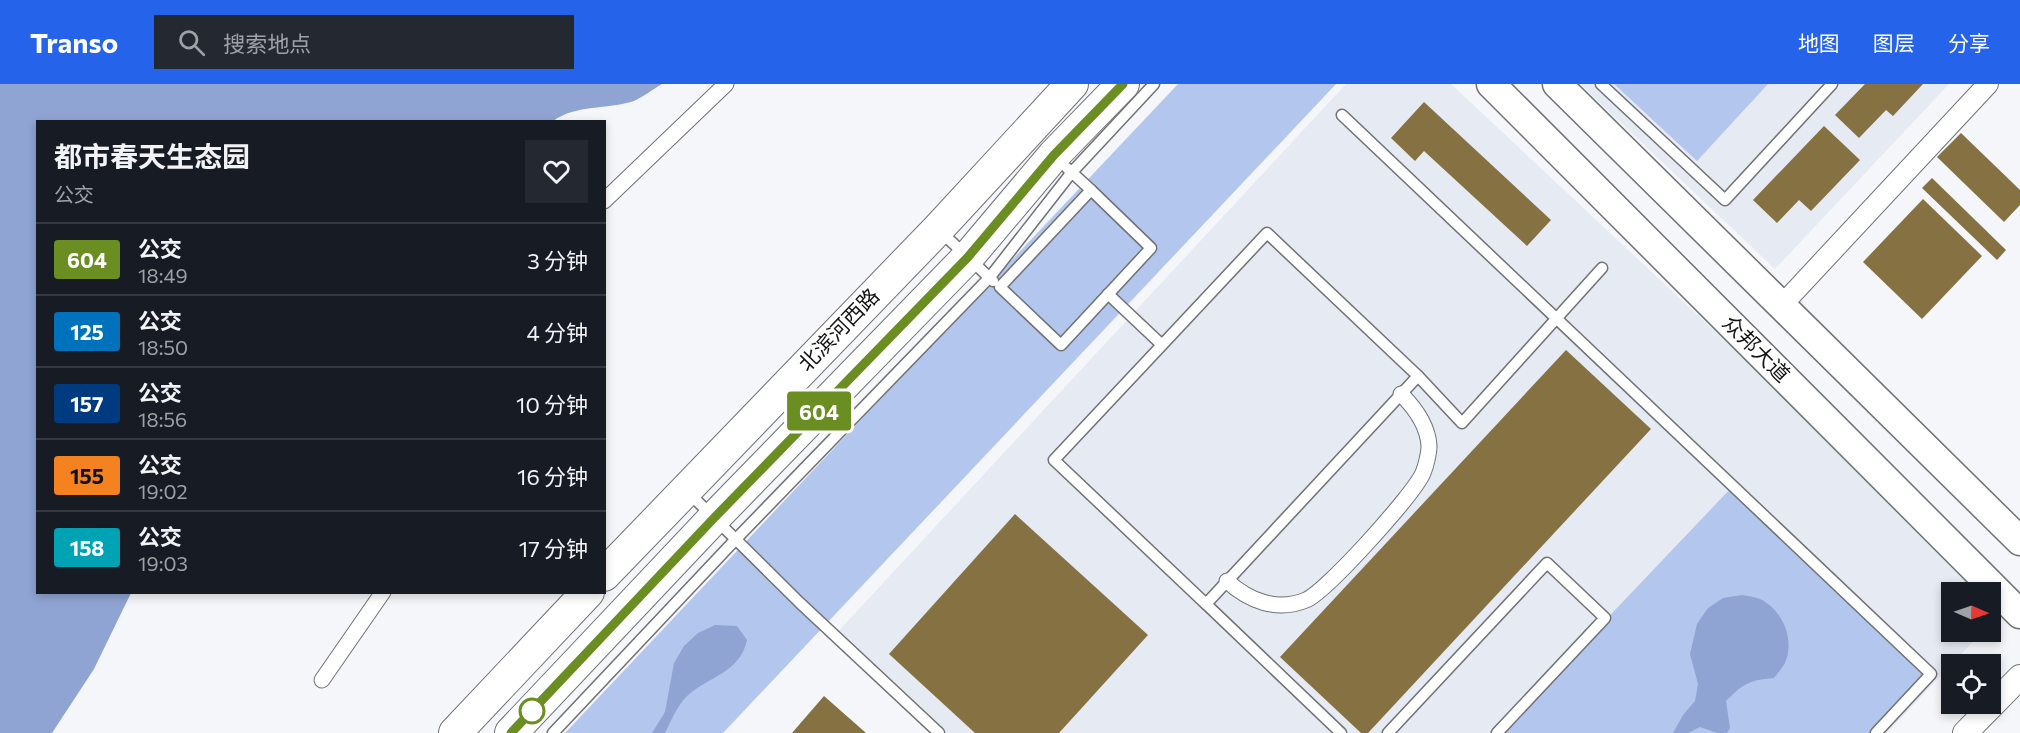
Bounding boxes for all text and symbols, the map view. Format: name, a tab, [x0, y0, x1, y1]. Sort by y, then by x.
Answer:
search box	[154, 15, 574, 69]
text: Transo	[30, 25, 118, 59]
icon: search	[175, 26, 208, 59]
text: 搜索地点	[223, 30, 311, 57]
text: 地图	[1798, 30, 1840, 55]
text: 图层	[1873, 30, 1915, 55]
text: 分享	[1948, 30, 1990, 55]
text: 都市春天生态园	[54, 139, 250, 173]
button: heart	[525, 140, 588, 203]
text: 公交	[54, 182, 94, 206]
text: 公交	[138, 235, 182, 262]
text: 604	[67, 247, 107, 272]
text: 3 分钟	[527, 247, 588, 274]
text: 18:49	[138, 263, 188, 287]
street label: 北滨河西路	[792, 283, 883, 375]
text: 公交	[138, 307, 182, 334]
street label: 众邦大道	[1719, 309, 1796, 386]
text: 125	[70, 319, 104, 344]
text: 4 分钟	[527, 319, 588, 346]
text: 18:50	[138, 335, 188, 359]
text: 公交	[138, 379, 182, 406]
text: 157	[70, 391, 104, 416]
text: 10 分钟	[516, 391, 588, 418]
line badge: 604	[784, 392, 854, 430]
text: 604	[799, 399, 839, 424]
text: 18:56	[138, 407, 187, 431]
text: 公交	[138, 451, 182, 478]
text: 155	[70, 463, 104, 488]
text: 16 分钟	[517, 463, 588, 490]
text: 19:02	[138, 479, 188, 503]
text: 公交	[138, 523, 182, 550]
text: 158	[70, 535, 104, 560]
text: 17 分钟	[519, 535, 588, 562]
text: 19:03	[138, 551, 188, 575]
north arrow	[1941, 582, 2001, 642]
map controls	[1941, 582, 2001, 714]
button: locate	[1941, 654, 2001, 714]
unlabelled marker	[519, 698, 545, 724]

